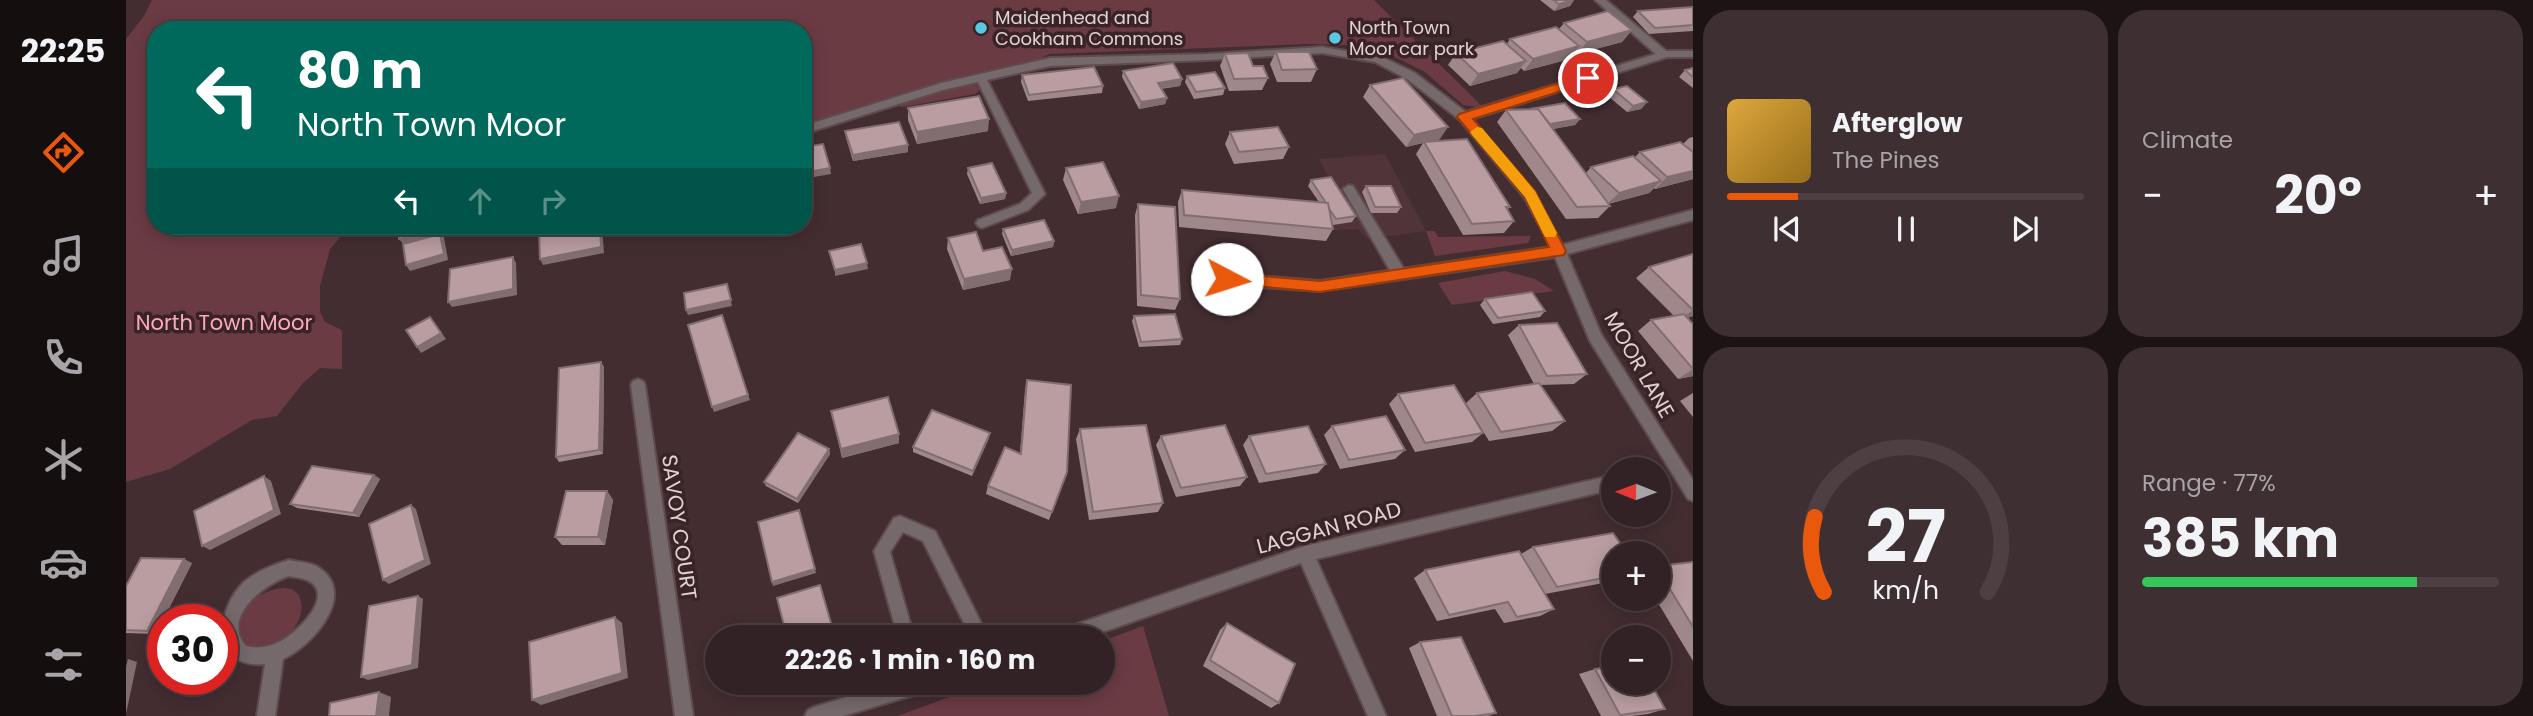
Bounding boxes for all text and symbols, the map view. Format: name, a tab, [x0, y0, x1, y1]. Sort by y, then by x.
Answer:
place label: Maidenhead and Cookham Commons	[995, 5, 1183, 51]
place label: North Town Moor car park	[1349, 15, 1475, 61]
marker: Maidenhead and Cookham Commons	[973, 20, 989, 36]
text: 22:25	[21, 28, 105, 73]
marker: North Town Moor car park	[1327, 30, 1343, 46]
text: 80 m	[297, 37, 423, 105]
pin	[1558, 48, 1618, 108]
icon: left	[182, 49, 273, 140]
icon: arrive	[1569, 59, 1607, 97]
text: North Town Moor	[297, 102, 566, 147]
text: Afterglow	[1832, 105, 1963, 141]
text: Climate	[2142, 124, 2233, 156]
icon: directions	[39, 128, 88, 177]
text: The Pines	[1832, 144, 1940, 176]
text: 20°	[2274, 159, 2362, 232]
text: −	[2142, 169, 2163, 222]
text: +	[2473, 169, 2499, 222]
icon: left	[388, 182, 426, 220]
icon: ahead	[461, 182, 499, 220]
icon: right	[534, 182, 572, 220]
icon: previous	[1768, 210, 1806, 248]
icon: pause	[1887, 210, 1925, 248]
icon: next	[2006, 210, 2044, 248]
icon: music	[39, 231, 88, 280]
position arrow	[1190, 242, 1264, 316]
street label: MOOR LANE	[1597, 306, 1682, 423]
park label: North Town Moor	[136, 308, 312, 337]
icon: phone	[39, 333, 88, 382]
icon: climate	[39, 435, 88, 484]
street label: SAVOY COURT	[655, 453, 704, 601]
north arrow	[1601, 457, 1671, 527]
map controls	[1601, 457, 1671, 695]
text: Range · 77%	[2142, 467, 2276, 499]
text: 27	[1865, 487, 1946, 588]
street label: LAGGAN ROAD	[1253, 494, 1404, 561]
text: 385 km	[2142, 502, 2339, 575]
icon: car	[39, 538, 88, 587]
button: +	[1601, 541, 1671, 611]
text: km/h	[1872, 573, 1939, 608]
speed limit sign: 30	[147, 604, 238, 695]
button: −	[1601, 625, 1671, 695]
icon: filters	[39, 640, 88, 689]
text: 22:26 · 1 min · 160 m	[785, 642, 1035, 678]

